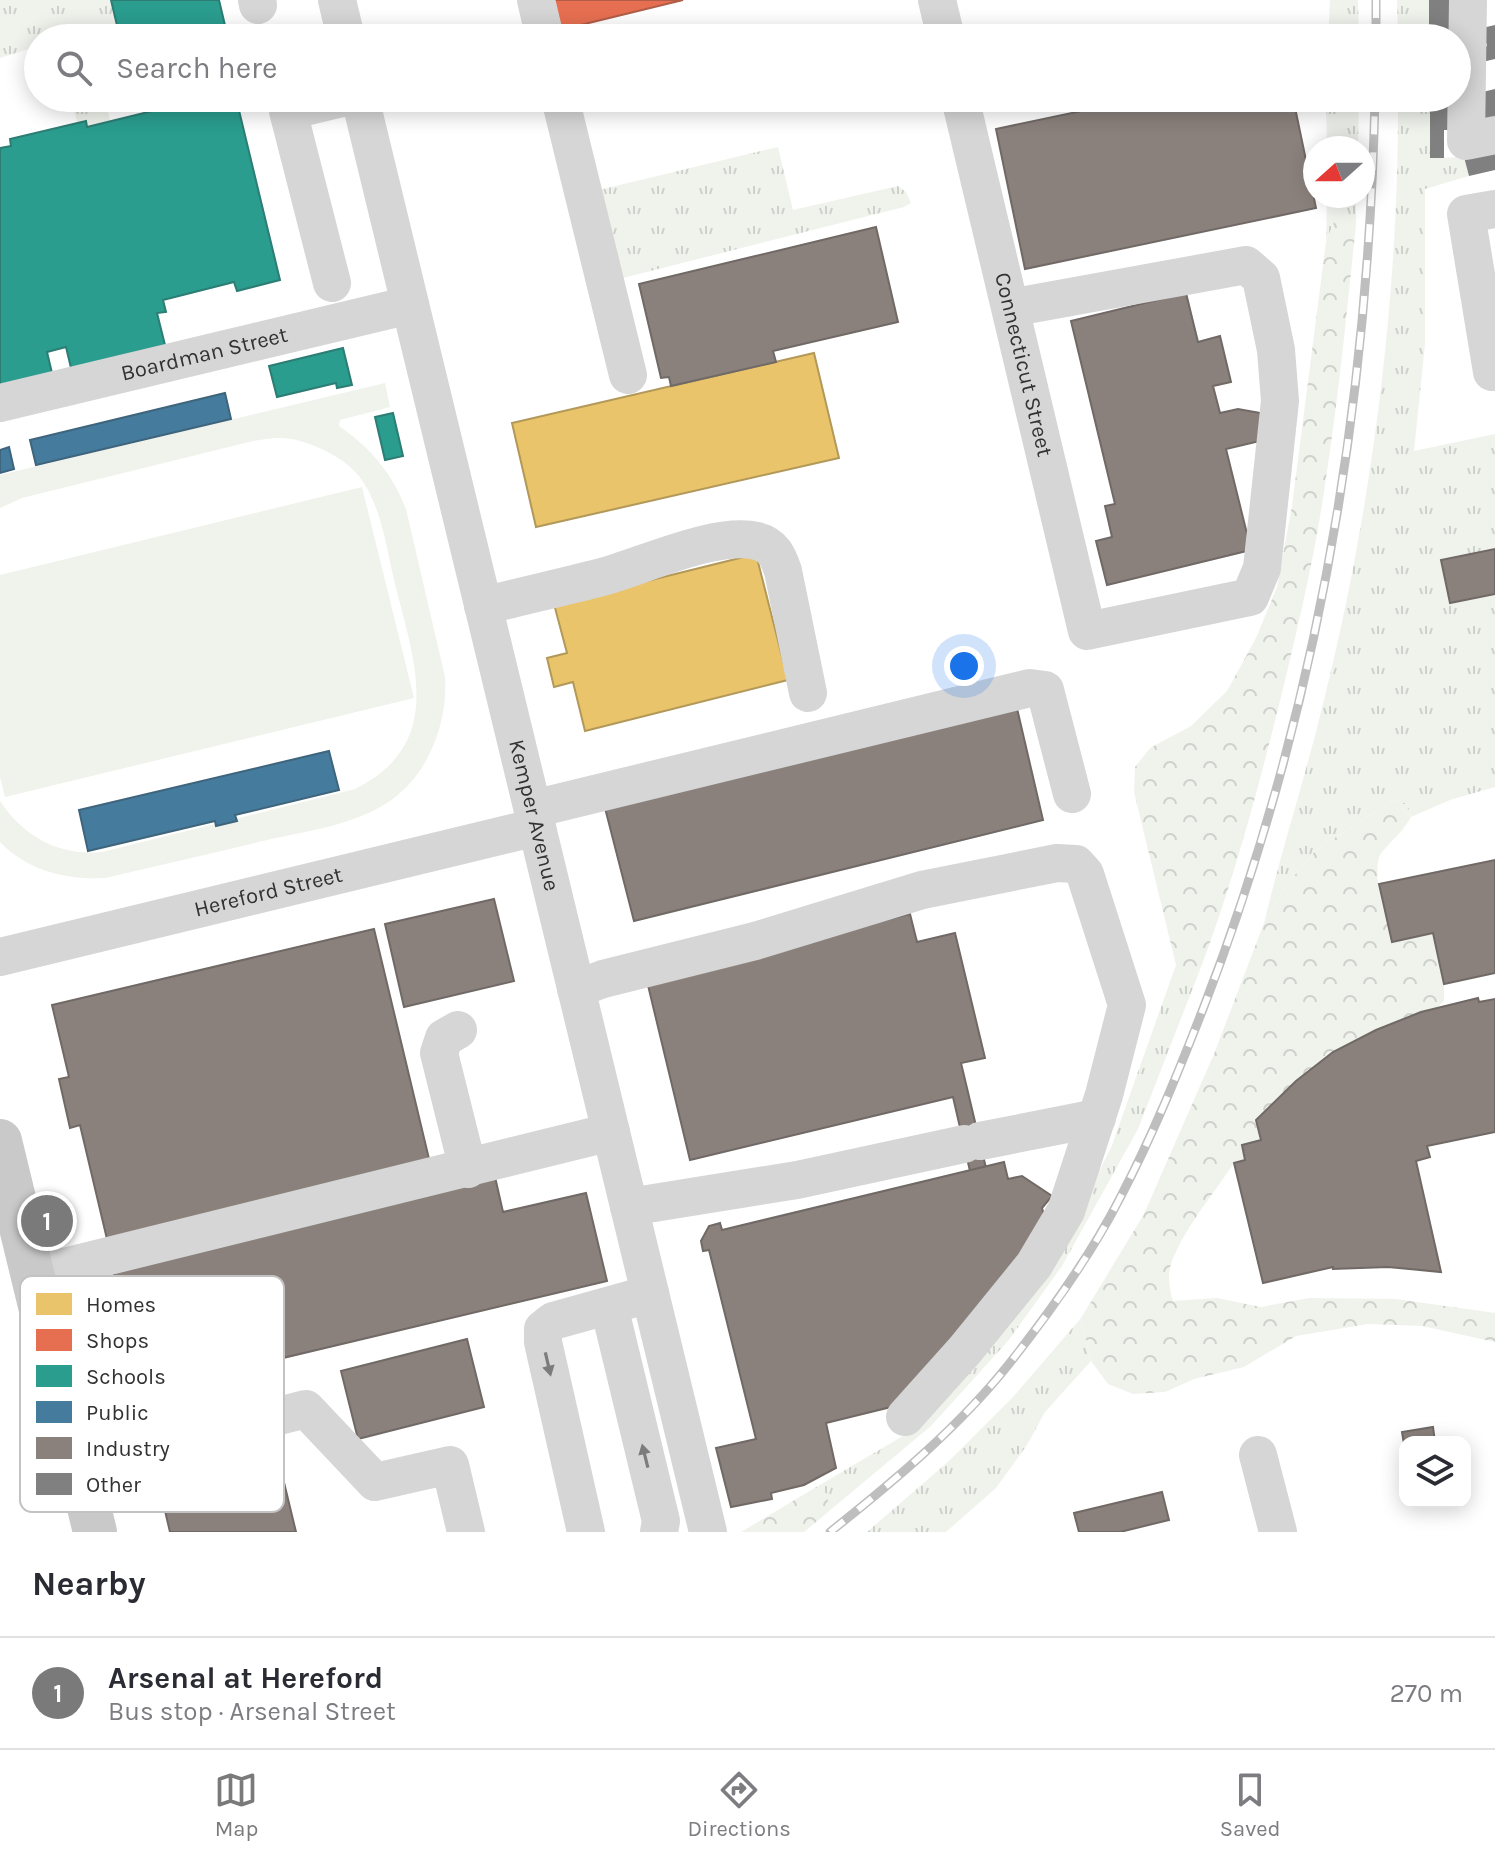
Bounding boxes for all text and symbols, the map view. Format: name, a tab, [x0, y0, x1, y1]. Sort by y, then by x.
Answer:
search box	[24, 24, 1471, 112]
icon: search	[52, 46, 96, 90]
text: Search here	[116, 50, 277, 86]
north arrow	[1303, 136, 1375, 208]
street label: Connecticut Street	[989, 270, 1058, 459]
street label: Boardman Street	[118, 322, 290, 387]
your location	[944, 646, 984, 686]
street label: Kemper Avenue	[503, 737, 565, 894]
street label: Hereford Street	[192, 862, 345, 923]
pin: 1	[21, 1191, 73, 1251]
legend	[20, 1276, 284, 1512]
text: Homes	[86, 1292, 156, 1318]
text: Shops	[86, 1328, 149, 1354]
one-way arrow	[542, 1351, 554, 1376]
text: Schools	[86, 1364, 166, 1390]
text: Public	[86, 1400, 149, 1426]
text: Industry	[86, 1436, 170, 1462]
map controls	[1399, 1436, 1471, 1508]
button: layers	[1399, 1436, 1471, 1508]
one-way arrow	[639, 1443, 651, 1468]
text: Other	[86, 1472, 141, 1498]
text: Nearby	[32, 1564, 146, 1604]
text: Arsenal at Hereford	[108, 1660, 383, 1696]
text: 1	[53, 1678, 63, 1709]
text: 270 m	[1390, 1678, 1463, 1709]
text: Bus stop · Arsenal Street	[108, 1696, 396, 1727]
tab: Map	[214, 1768, 258, 1842]
tab: Directions	[687, 1768, 791, 1842]
tab: Saved	[1220, 1768, 1281, 1842]

